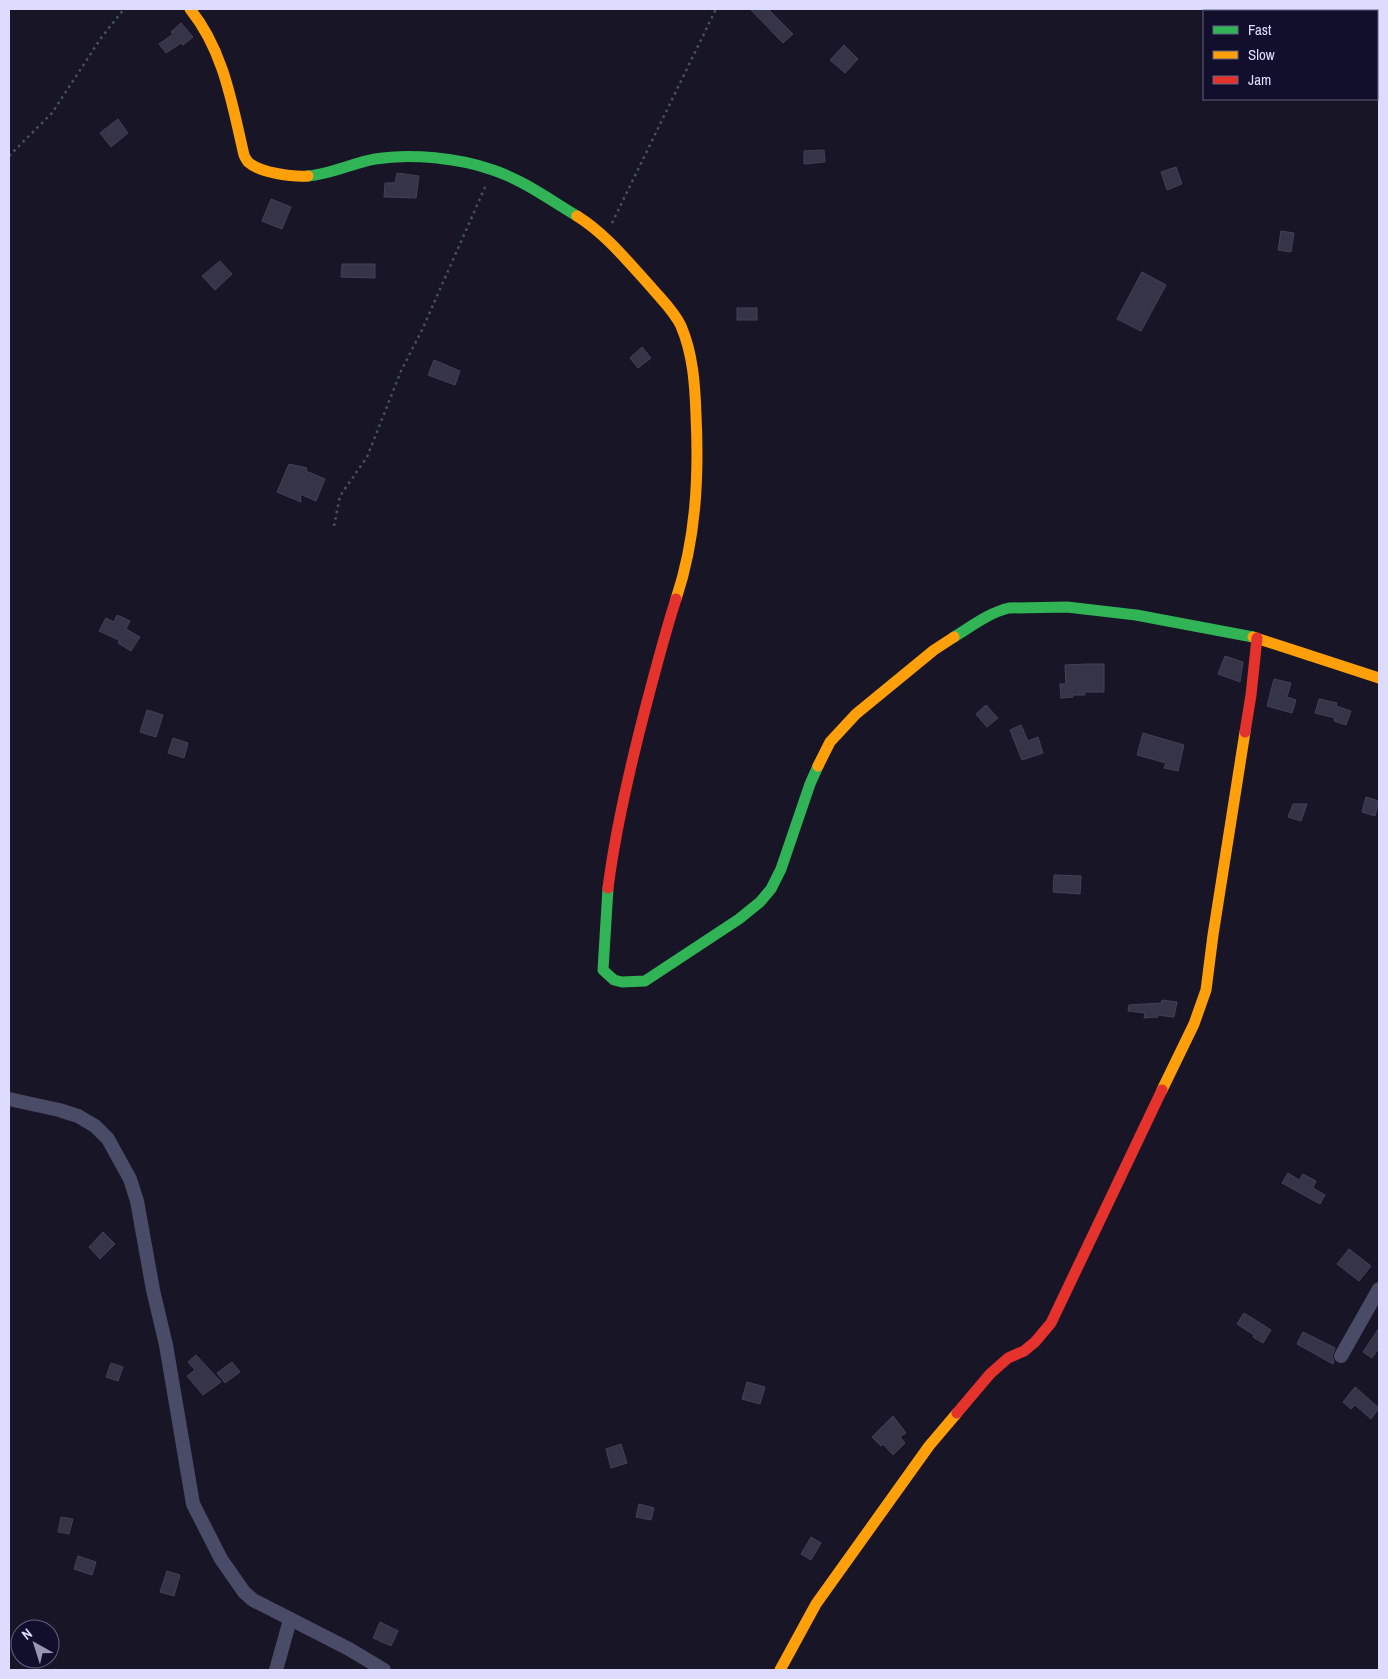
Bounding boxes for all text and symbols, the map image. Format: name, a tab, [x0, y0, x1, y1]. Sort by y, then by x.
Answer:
legend	[1203, 10, 1378, 100]
text: Fast	[1248, 19, 1272, 40]
text: Slow	[1248, 44, 1275, 65]
text: Jam	[1248, 69, 1271, 90]
north arrow	[10, 1619, 60, 1669]
text: N	[18, 1624, 36, 1644]

